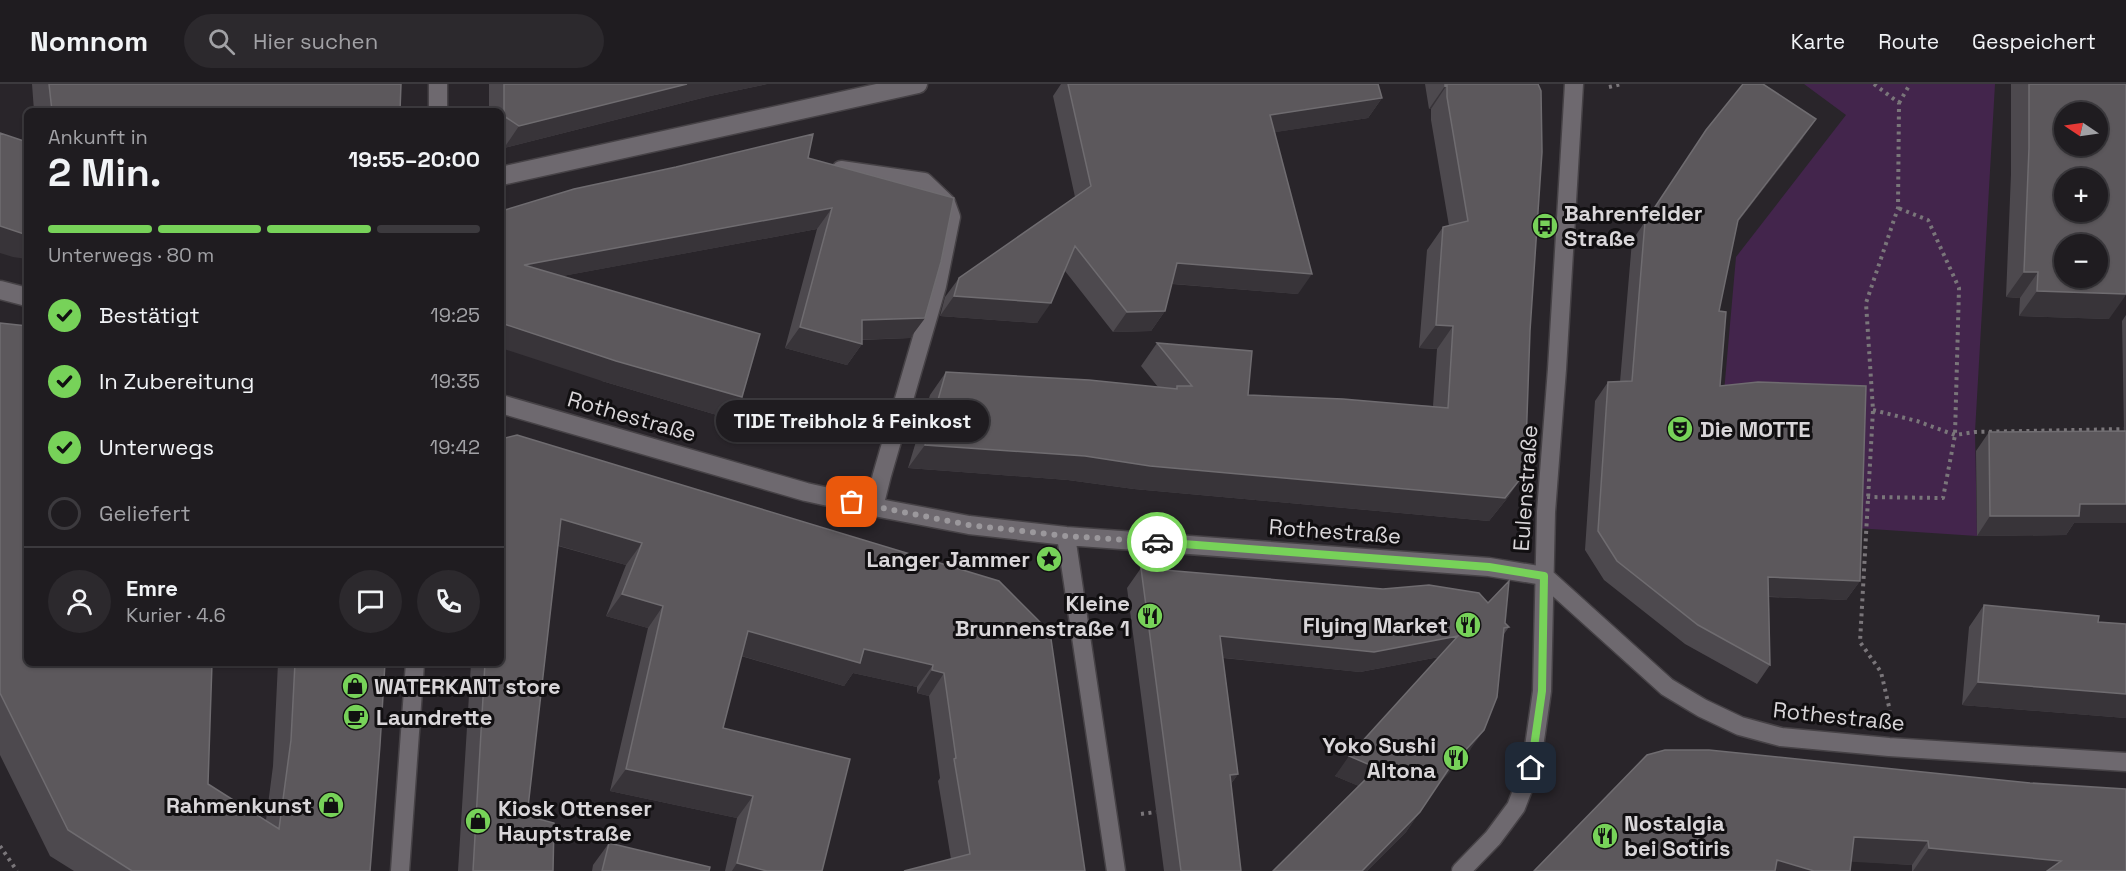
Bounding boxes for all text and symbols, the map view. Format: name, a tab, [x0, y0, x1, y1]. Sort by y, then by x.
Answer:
search box	[184, 14, 604, 68]
text: Nomnom	[30, 23, 148, 59]
icon: search	[205, 25, 238, 58]
text: Hier suchen	[253, 27, 378, 55]
text: Karte	[1791, 28, 1845, 55]
text: Route	[1878, 28, 1939, 55]
text: Gespeichert	[1972, 28, 2096, 55]
north arrow	[2054, 102, 2108, 156]
map controls	[2054, 102, 2108, 288]
text: Ankunft in	[48, 124, 148, 150]
text: 19:55–20:00	[348, 145, 480, 173]
text: 2 Min.	[48, 148, 162, 197]
button: +	[2054, 168, 2108, 222]
place label: Bahrenfelder Straße	[1564, 199, 1703, 252]
bus stop icon: Bahrenfelder Straße	[1530, 211, 1560, 241]
button: −	[2054, 234, 2108, 288]
text: Unterwegs · 80 m	[48, 242, 214, 268]
icon: check	[48, 299, 81, 332]
text: Bestätigt	[99, 301, 200, 329]
text: 19:25	[430, 302, 480, 328]
icon: check	[48, 365, 81, 398]
text: In Zubereitung	[99, 367, 254, 395]
text: 19:35	[430, 368, 480, 394]
street label: Rothestraße	[564, 384, 700, 448]
callout: TIDE Treibholz & Feinkost	[716, 400, 988, 442]
text: TIDE Treibholz & Feinkost	[734, 408, 971, 434]
theatre icon: Die MOTTE	[1665, 414, 1695, 444]
place label: Die MOTTE	[1700, 415, 1811, 443]
street label: Eulenstraße	[1507, 424, 1543, 552]
icon: check	[48, 431, 81, 464]
text: Unterwegs	[99, 433, 214, 461]
text: 19:42	[430, 434, 480, 460]
pin	[826, 476, 877, 527]
icon: bag	[835, 485, 868, 518]
text: Geliefert	[99, 499, 191, 527]
courier	[1127, 512, 1187, 572]
street label: Rothestraße	[1268, 512, 1402, 550]
icon: car	[1141, 526, 1174, 559]
place icon: Langer Jammer	[1034, 544, 1064, 574]
place label: Langer Jammer	[866, 545, 1030, 573]
button: person	[48, 570, 111, 633]
button: chat	[339, 570, 402, 633]
button: phone	[417, 570, 480, 633]
text: Emre	[126, 574, 178, 602]
place label: Kleine Brunnenstraße 1	[955, 589, 1130, 642]
restaurant icon: Kleine Brunnenstraße 1	[1135, 601, 1165, 631]
text: Kurier · 4.6	[126, 602, 226, 628]
restaurant icon: Flying Market	[1453, 610, 1483, 640]
place label: Flying Market	[1303, 611, 1448, 639]
shop icon: WATERKANT store	[340, 671, 370, 701]
place label: WATERKANT store	[374, 672, 561, 700]
street label: Rothestraße	[1772, 695, 1906, 737]
cafe icon: Laundrette	[341, 702, 371, 732]
place label: Laundrette	[376, 703, 492, 731]
place label: Yoko Sushi Altona	[1322, 731, 1436, 784]
pin	[1505, 742, 1556, 793]
restaurant icon: Yoko Sushi Altona	[1441, 743, 1471, 773]
icon: home	[1514, 751, 1547, 784]
shop icon: Rahmenkunst	[316, 790, 346, 820]
place label: Rahmenkunst	[166, 791, 312, 819]
place label: Kiosk Ottenser Hauptstraße	[498, 794, 652, 847]
shop icon: Kiosk Ottenser Hauptstraße	[463, 806, 493, 836]
place label: Nostalgia bei Sotiris	[1624, 809, 1731, 862]
restaurant icon: Nostalgia bei Sotiris	[1590, 821, 1620, 851]

